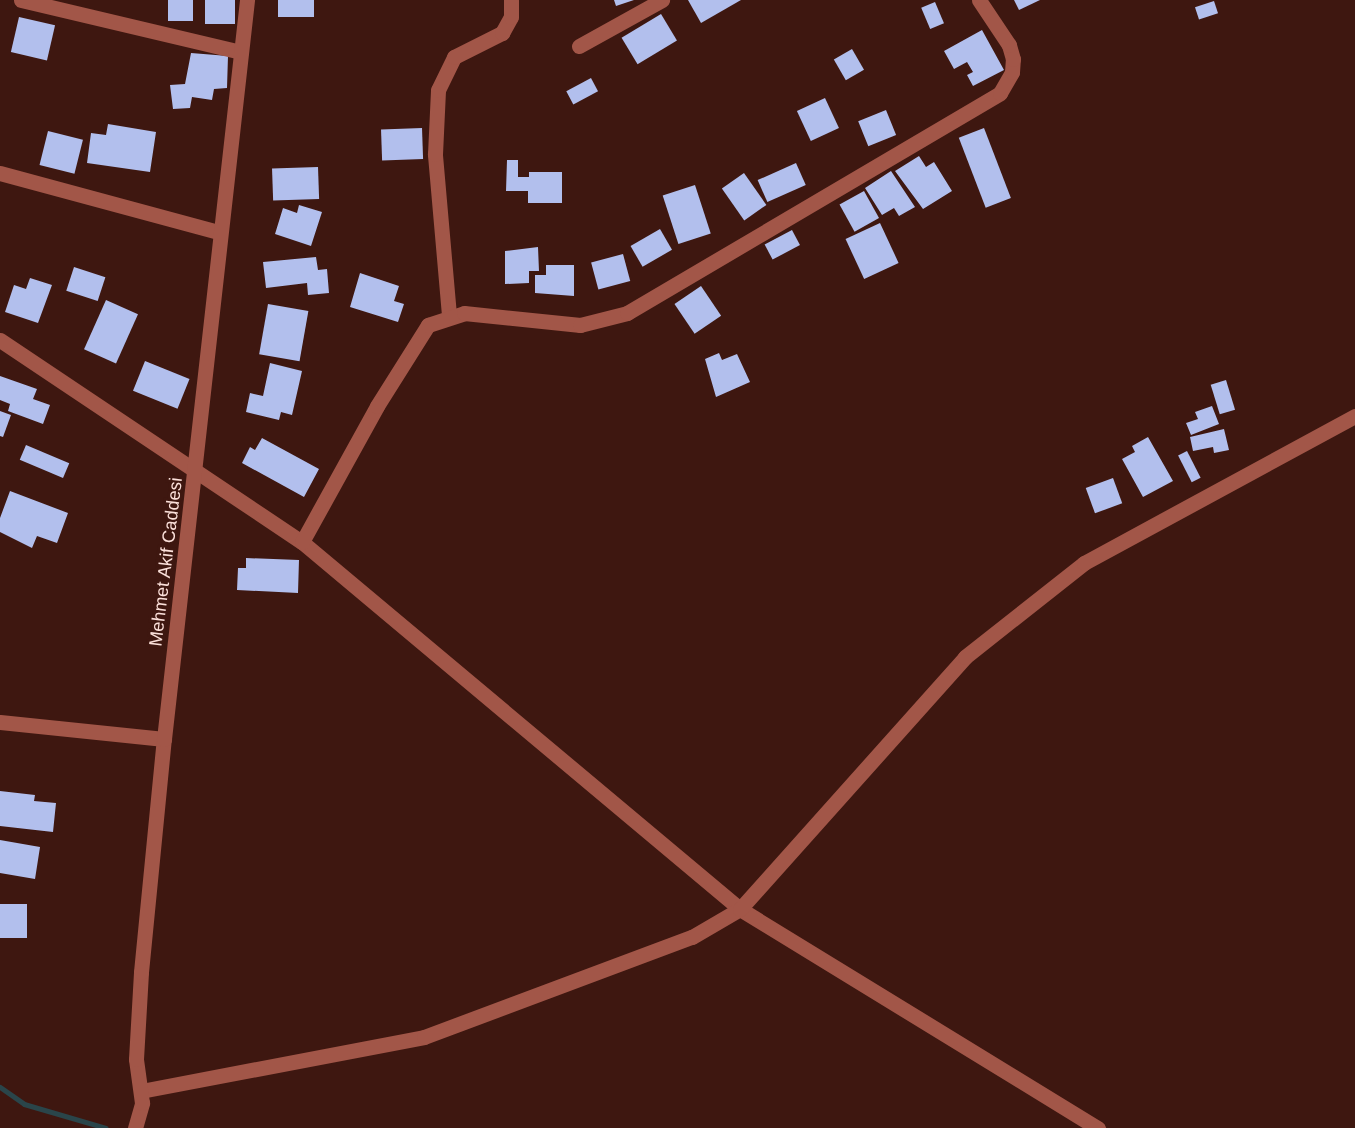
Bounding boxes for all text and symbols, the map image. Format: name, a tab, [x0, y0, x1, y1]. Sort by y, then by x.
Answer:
street label: Mehmet Akif Caddesi	[145, 476, 187, 648]

